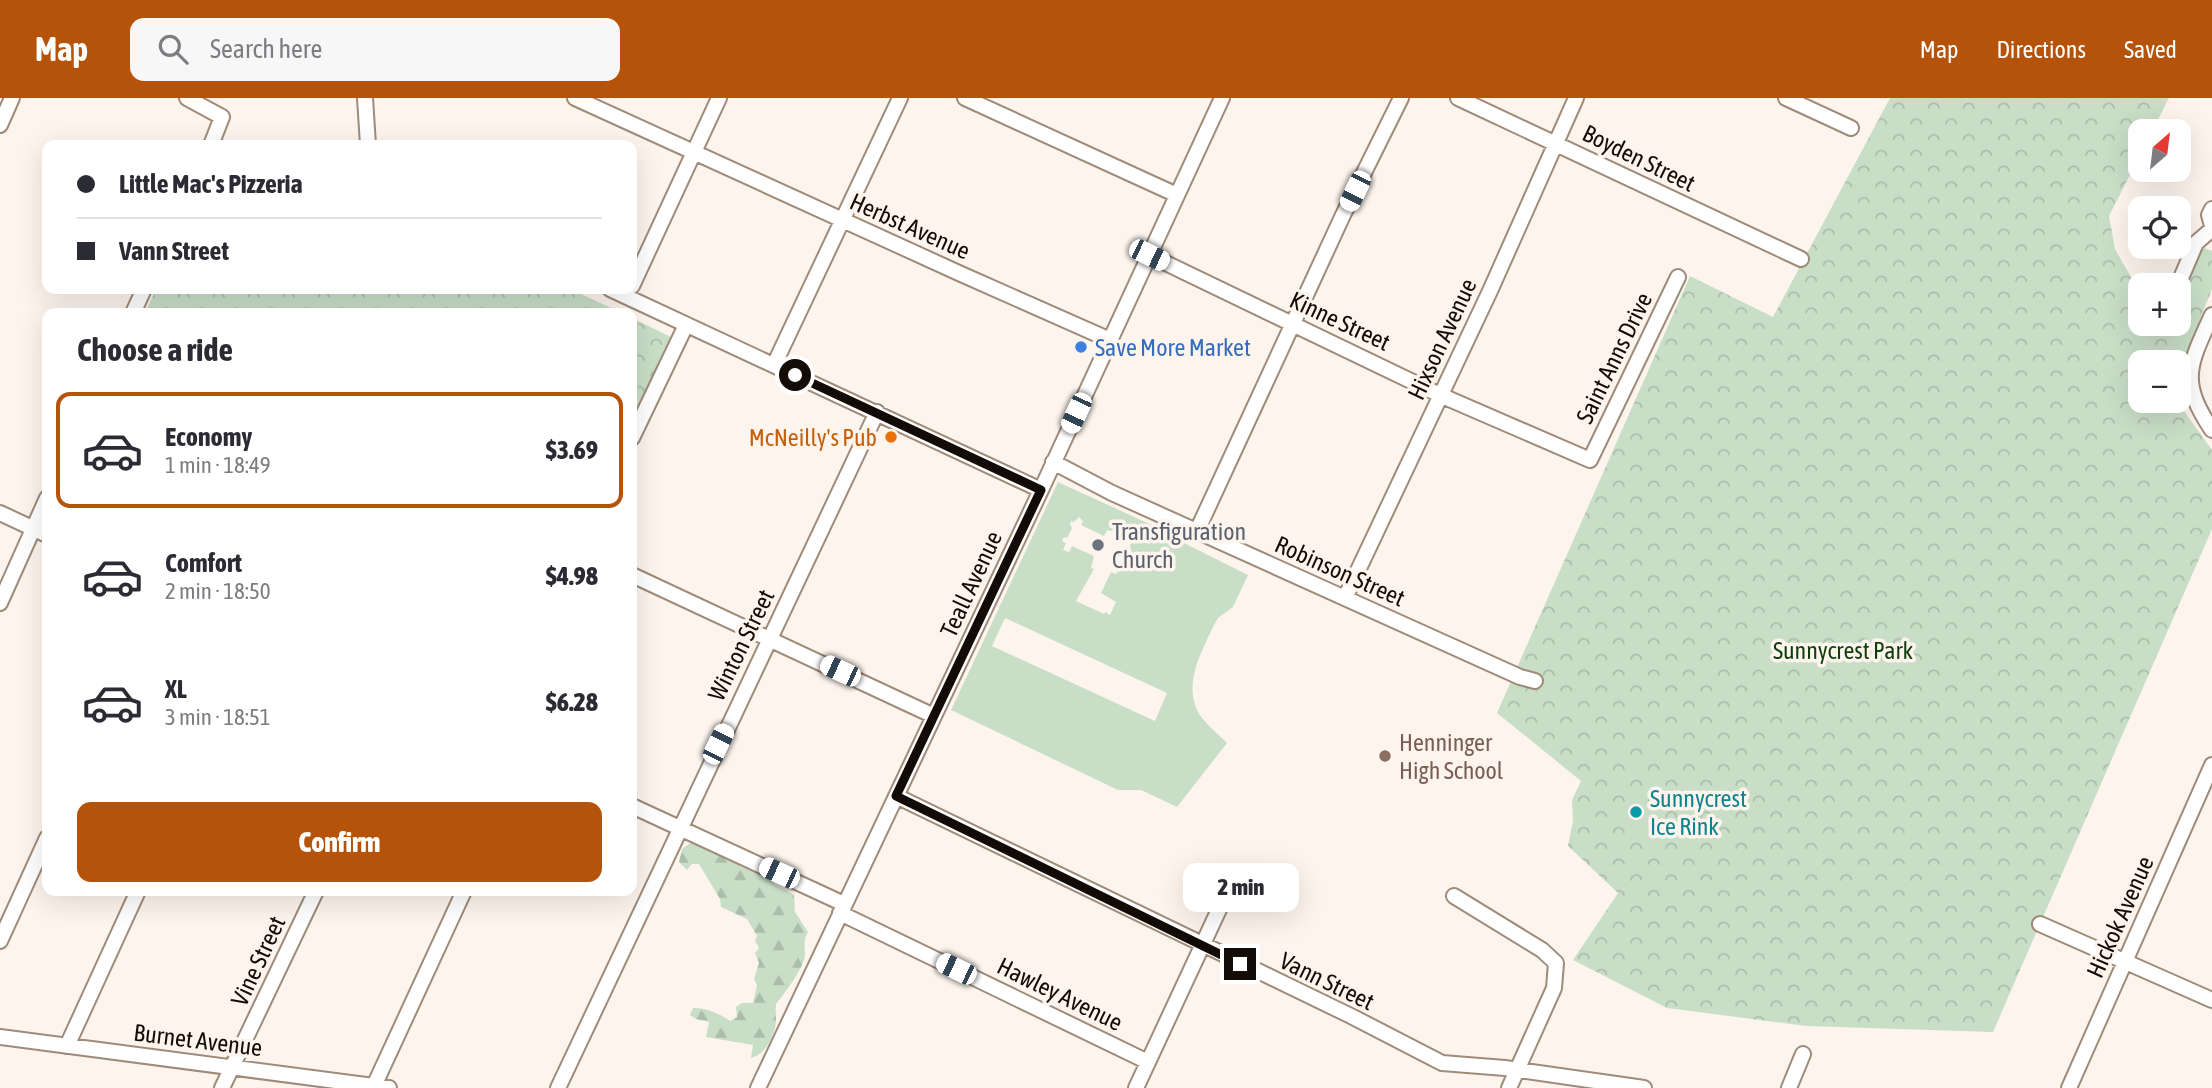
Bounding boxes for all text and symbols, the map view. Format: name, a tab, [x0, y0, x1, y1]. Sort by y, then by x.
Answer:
search box	[130, 18, 620, 81]
text: Map	[35, 30, 88, 68]
icon: search	[154, 30, 192, 68]
text: Search here	[210, 34, 322, 64]
text: Map	[1920, 36, 1958, 63]
text: Directions	[1996, 36, 2086, 63]
text: Saved	[2124, 36, 2177, 63]
street label: Boyden Street	[1578, 119, 1700, 197]
north arrow	[2128, 119, 2191, 182]
map controls	[2128, 119, 2191, 413]
car	[1337, 168, 1374, 214]
text: Little Mac's Pizzeria	[119, 169, 303, 199]
street label: Herbst Avenue	[846, 188, 974, 264]
button: locate	[2128, 196, 2191, 259]
text: Vann Street	[119, 236, 229, 266]
car	[1126, 236, 1173, 274]
button: +	[2128, 273, 2191, 336]
street label: Hixson Avenue	[1402, 274, 1482, 404]
street label: Kinne Street	[1286, 286, 1394, 356]
street label: Saint Anns Drive	[1571, 288, 1657, 428]
text: Choose a ride	[77, 331, 233, 368]
place label: Save More Market	[1095, 334, 1251, 361]
marker: Save More Market	[1073, 339, 1089, 355]
button: −	[2128, 350, 2191, 413]
route start	[779, 359, 811, 391]
car	[1058, 390, 1095, 436]
icon: car	[81, 419, 144, 482]
text: Economy	[165, 422, 252, 452]
place label: McNeilly's Pub	[749, 424, 877, 451]
marker: McNeilly's Pub	[883, 429, 899, 445]
text: $3.69	[546, 435, 598, 465]
text: 1 min · 18:49	[165, 452, 271, 478]
place label: Transfiguration Church	[1112, 518, 1246, 573]
street label: Teall Avenue	[935, 527, 1007, 641]
street label: Robinson Street	[1271, 530, 1409, 612]
marker: Transfiguration Church	[1090, 537, 1106, 553]
icon: car	[81, 545, 144, 608]
text: Comfort	[165, 548, 242, 578]
text: $4.98	[546, 561, 598, 591]
text: 2 min · 18:50	[165, 578, 271, 604]
street label: Winton Street	[703, 585, 779, 705]
park label: Sunnycrest Park	[1773, 637, 1914, 664]
car	[817, 653, 864, 689]
icon: car	[81, 671, 144, 734]
text: XL	[165, 674, 187, 704]
text: $6.28	[546, 687, 598, 717]
text: 3 min · 18:51	[165, 704, 271, 730]
car	[700, 721, 737, 767]
place label: Henninger High School	[1399, 729, 1504, 784]
marker: Henninger High School	[1377, 748, 1393, 764]
place label: Sunnycrest Ice Rink	[1650, 785, 1747, 840]
button: Confirm	[77, 802, 602, 882]
marker: Sunnycrest Ice Rink	[1628, 804, 1644, 820]
street label: Hickok Avenue	[2081, 852, 2159, 982]
car	[756, 855, 803, 891]
callout: 2 min	[1182, 862, 1298, 912]
text: 2 min	[1218, 874, 1264, 900]
street label: Vine Street	[226, 912, 291, 1010]
street label: Vann Street	[1275, 947, 1379, 1015]
route end	[1224, 948, 1256, 980]
car	[933, 950, 980, 988]
street label: Hawley Avenue	[993, 952, 1127, 1036]
street label: Burnet Avenue	[132, 1019, 264, 1061]

